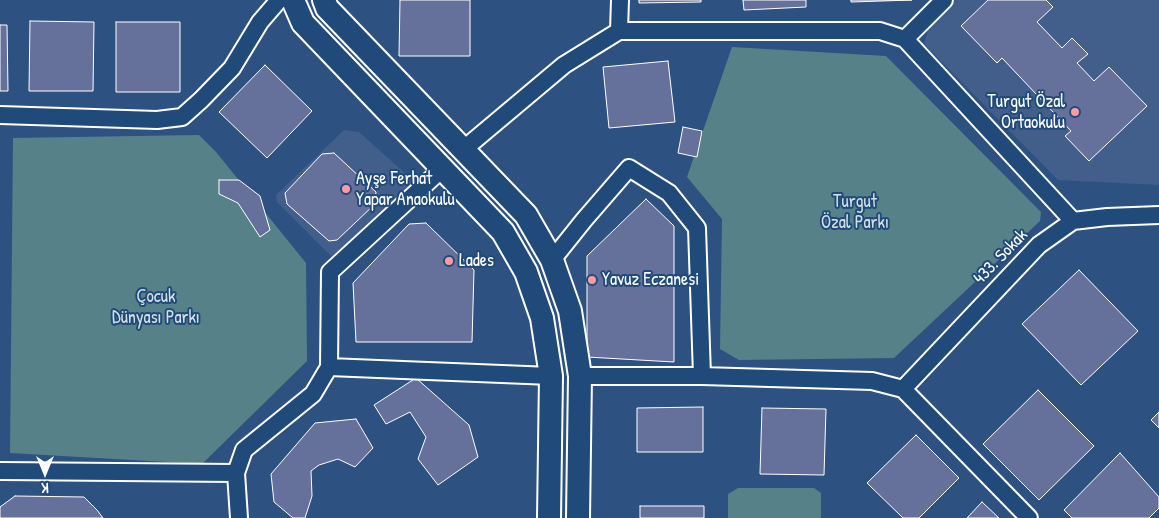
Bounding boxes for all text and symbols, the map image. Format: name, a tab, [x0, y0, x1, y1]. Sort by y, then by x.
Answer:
place label: Turgut Özal Ortaokulu	[987, 91, 1065, 134]
marker: Turgut Özal Ortaokulu	[1069, 106, 1081, 118]
place label: Ayşe Ferhat Yapar Anaokulu	[356, 168, 455, 210]
marker: Ayşe Ferhat Yapar Anaokulu	[340, 183, 352, 195]
park label: Turgut Özal Parkı	[821, 191, 889, 233]
street label: 433. Sokak	[969, 225, 1033, 289]
place label: Lades	[459, 250, 494, 272]
marker: Lades	[443, 255, 455, 267]
place label: Yavuz Eczanesi	[602, 269, 699, 291]
marker: Yavuz Eczanesi	[586, 274, 598, 286]
park label: Çocuk Dünyası Parkı	[112, 286, 200, 328]
north arrow	[20, 448, 70, 498]
text: K	[41, 479, 49, 498]

